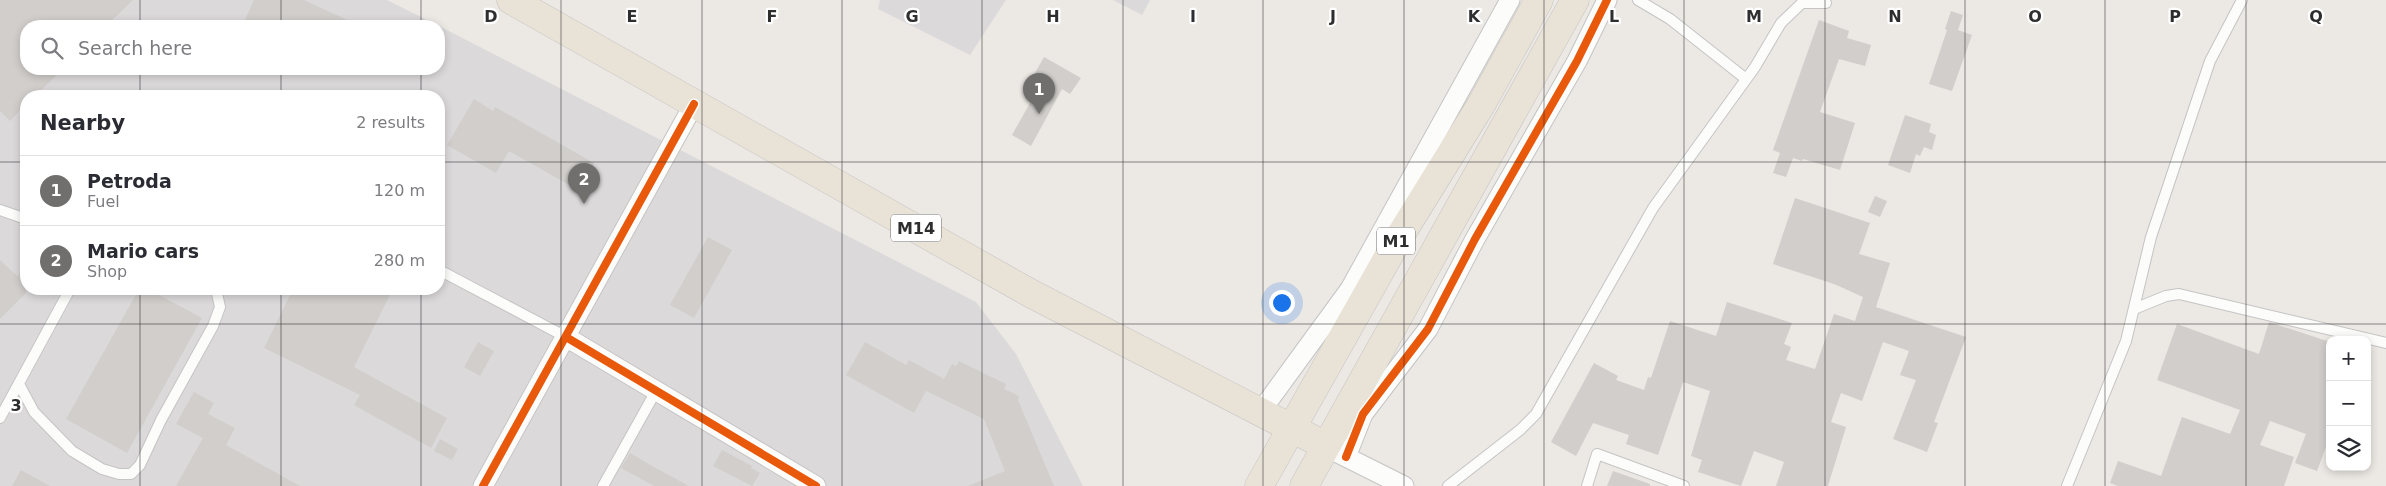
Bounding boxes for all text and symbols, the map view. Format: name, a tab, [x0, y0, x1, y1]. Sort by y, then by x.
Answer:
text: D	[484, 7, 498, 26]
text: E	[627, 7, 637, 26]
text: F	[767, 7, 777, 26]
text: G	[905, 7, 919, 26]
text: H	[1046, 7, 1060, 26]
text: I	[1190, 7, 1196, 26]
text: J	[1329, 7, 1336, 26]
text: K	[1468, 7, 1481, 26]
text: L	[1609, 7, 1619, 26]
text: M	[1746, 7, 1762, 26]
text: N	[1888, 7, 1902, 26]
text: O	[2028, 7, 2042, 26]
text: P	[2169, 7, 2181, 26]
text: Q	[2309, 7, 2323, 26]
search box	[20, 20, 445, 75]
icon: search	[38, 34, 66, 62]
text: Search here	[78, 37, 192, 59]
pin: 1	[1023, 73, 1055, 114]
text: Nearby	[40, 111, 125, 135]
text: 2 results	[356, 113, 425, 132]
pin: 2	[568, 163, 600, 204]
text: Petroda	[87, 170, 172, 192]
text: 1	[50, 181, 62, 200]
text: 120 m	[374, 181, 425, 200]
text: Fuel	[87, 192, 120, 211]
road number: M14	[891, 214, 941, 242]
road number: M1	[1377, 228, 1415, 255]
text: Mario cars	[87, 240, 199, 262]
text: 2	[50, 251, 62, 270]
text: 280 m	[374, 251, 425, 270]
text: Shop	[87, 262, 127, 281]
your location	[1269, 290, 1295, 316]
map controls	[2326, 336, 2371, 471]
button: +	[2326, 336, 2371, 381]
button: −	[2326, 381, 2371, 426]
text: 3	[10, 396, 22, 415]
button: layers	[2326, 426, 2371, 471]

